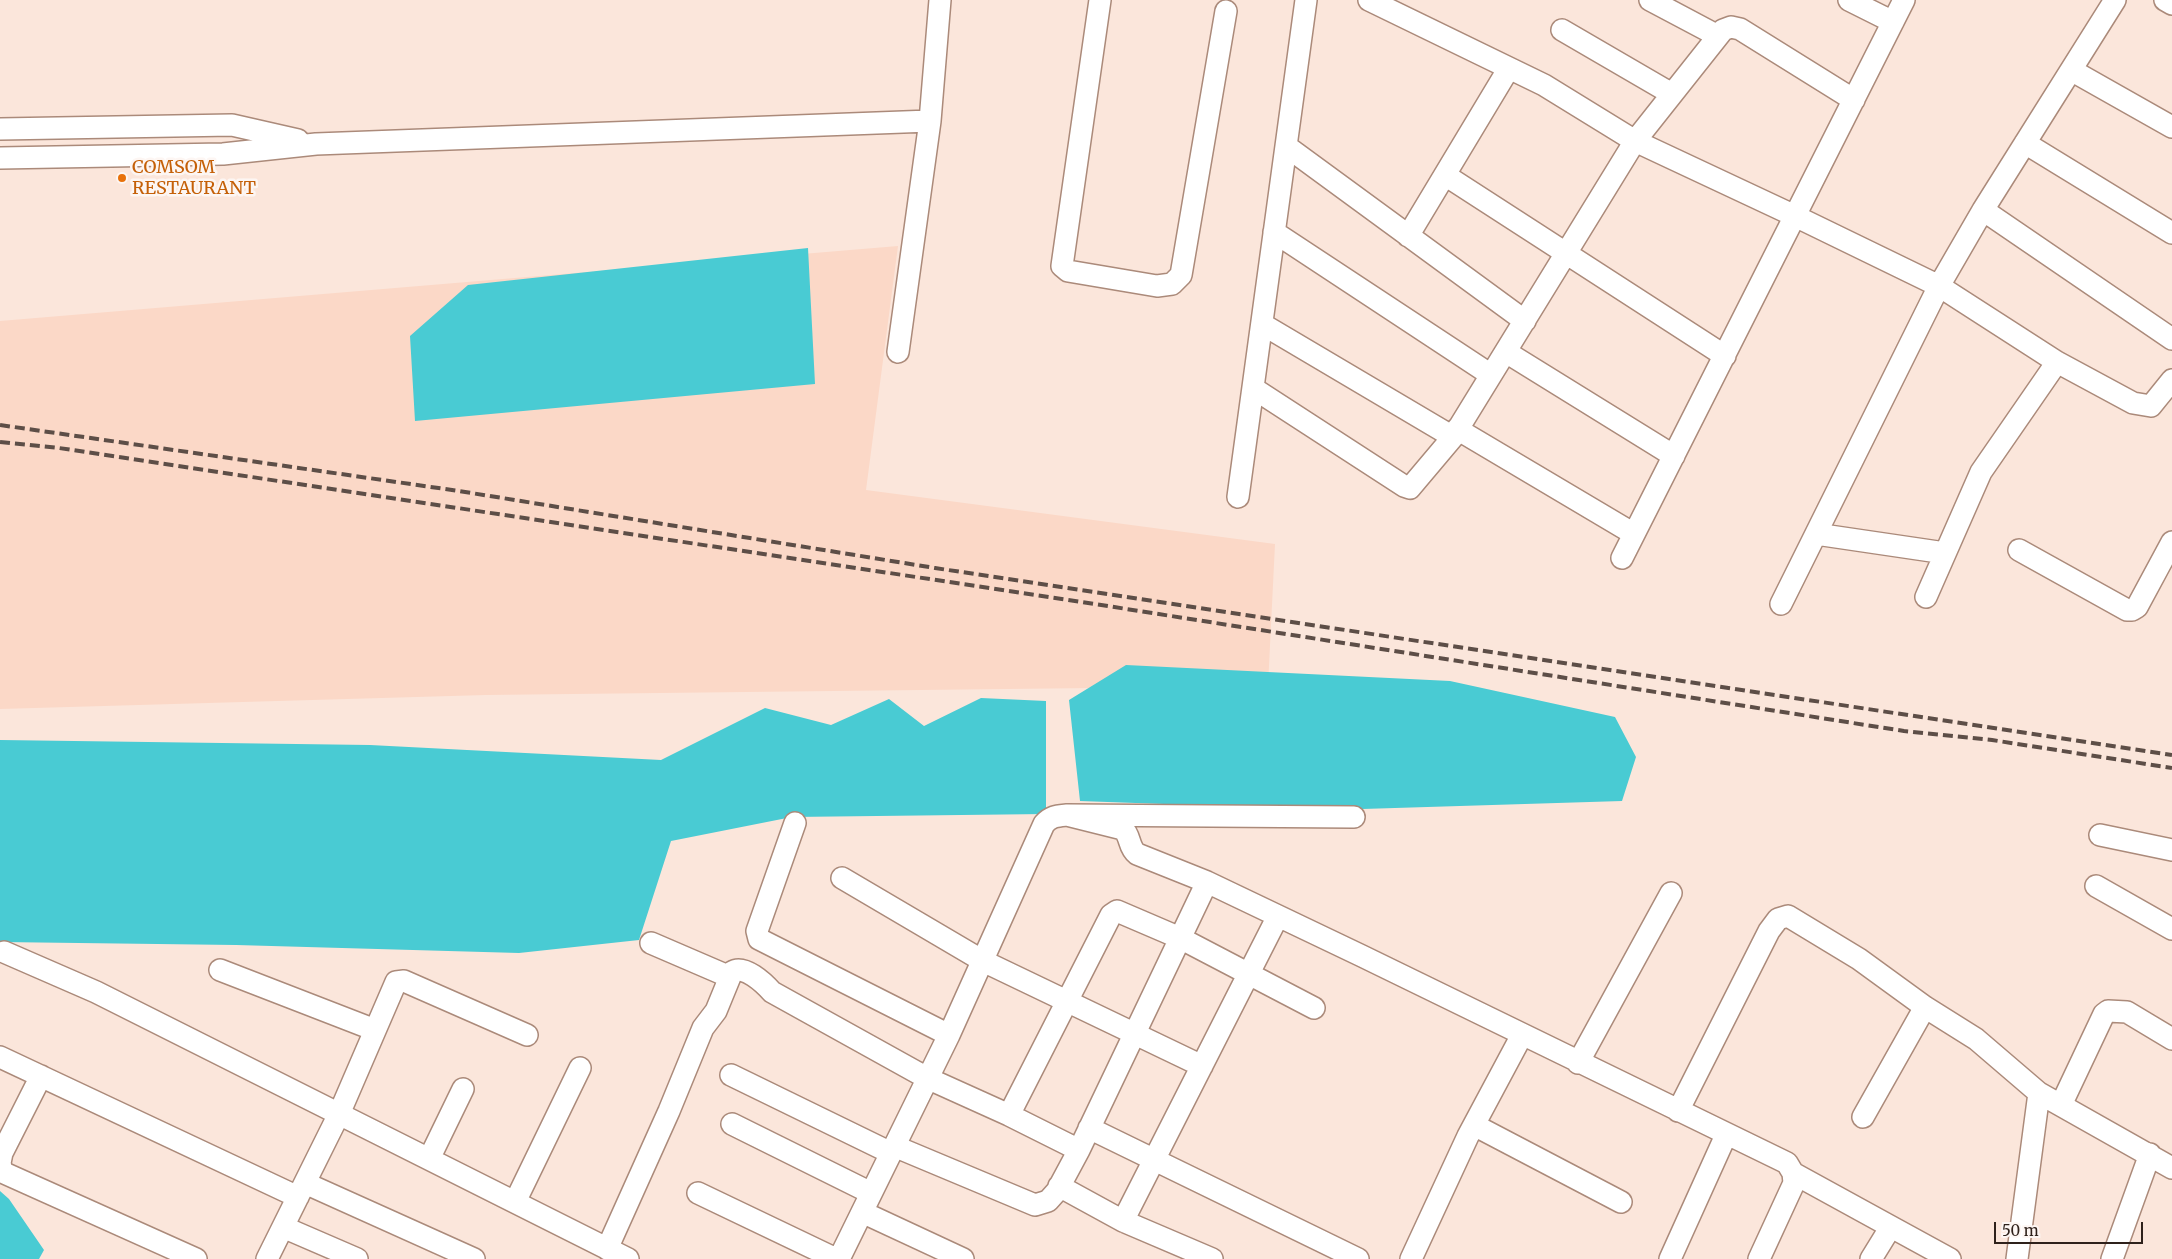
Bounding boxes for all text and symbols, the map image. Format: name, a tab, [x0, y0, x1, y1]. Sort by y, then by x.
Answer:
place label: COMSOM RESTAURANT	[132, 157, 256, 200]
marker: COMSOM RESTAURANT	[116, 172, 128, 184]
scale bar	[1997, 1212, 2146, 1244]
text: 50 m	[2002, 1221, 2039, 1240]

